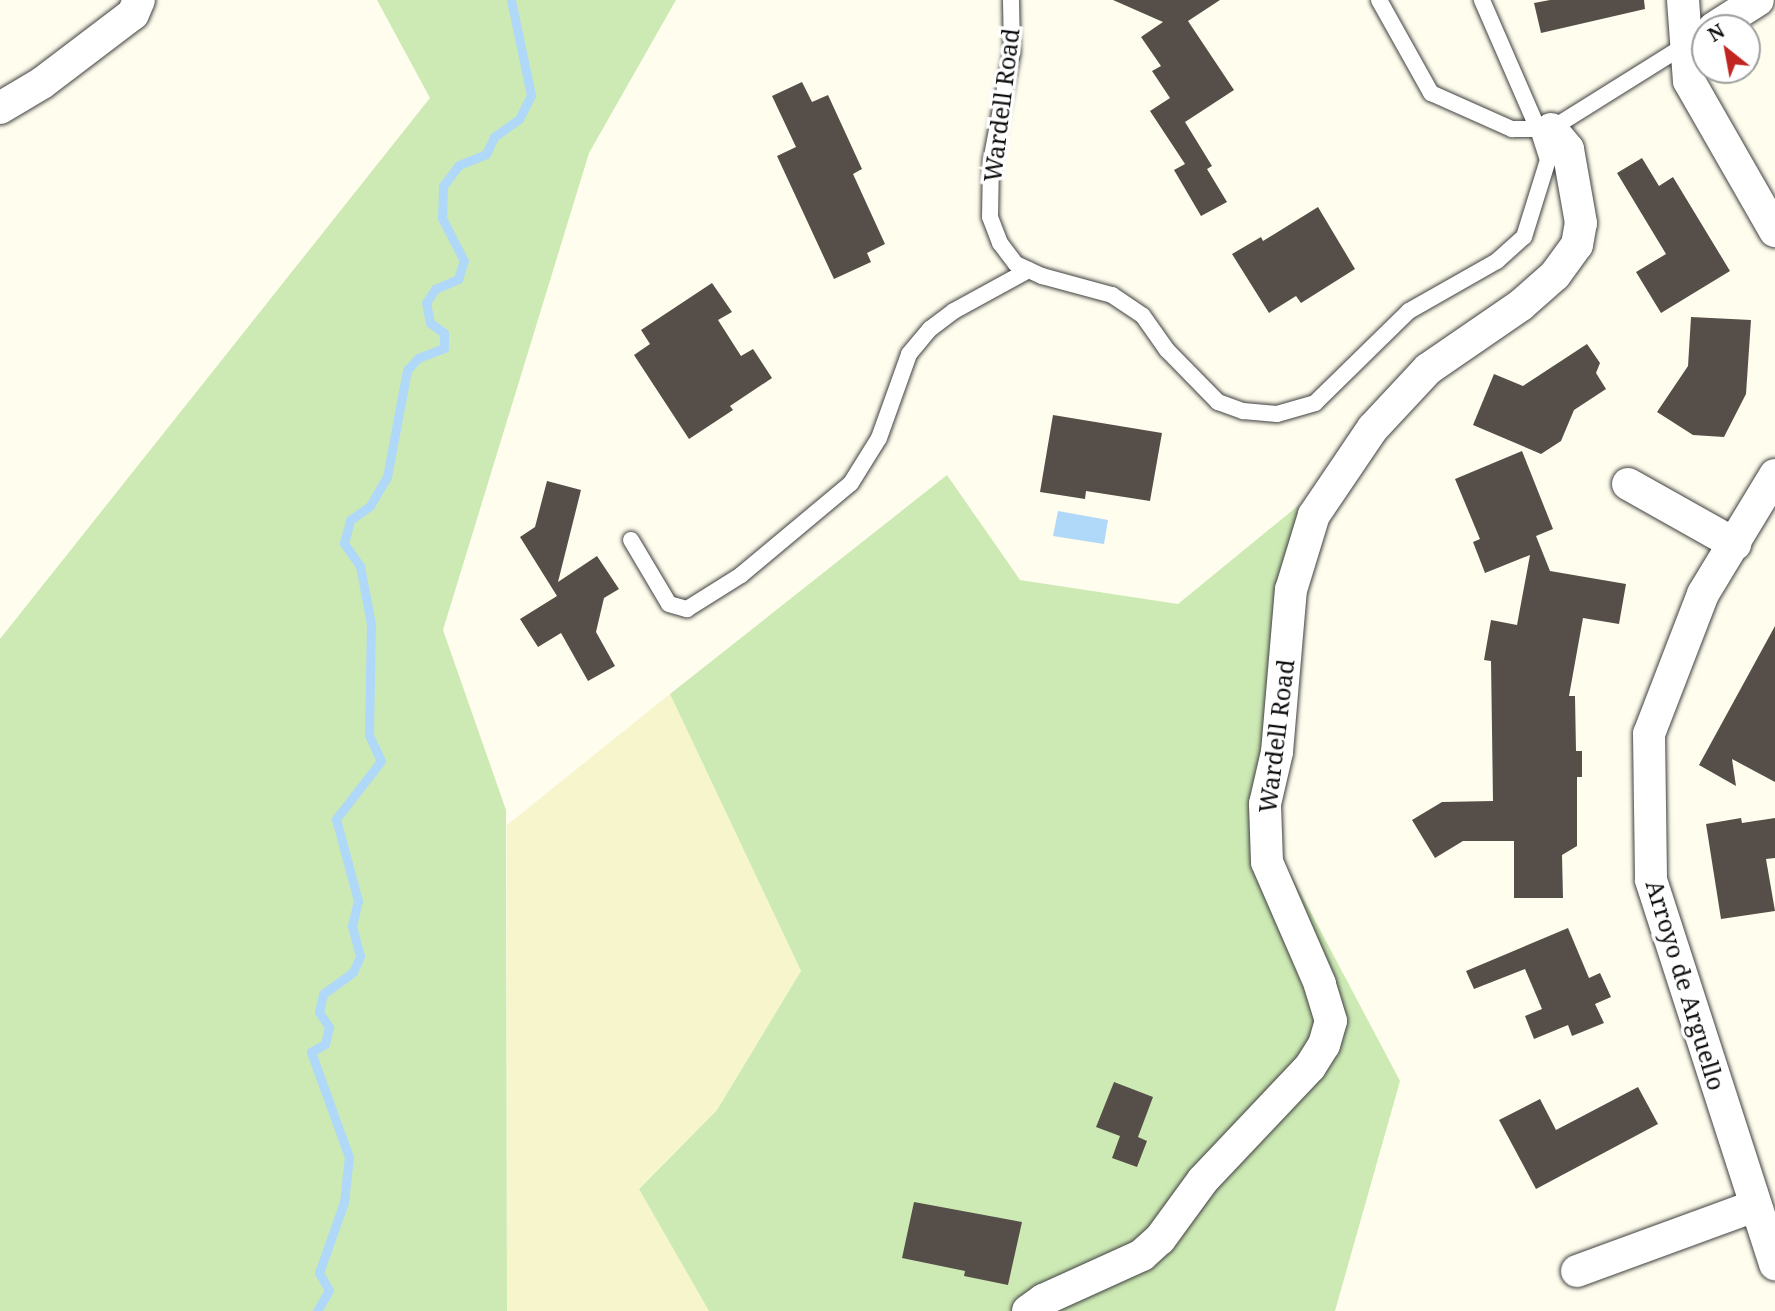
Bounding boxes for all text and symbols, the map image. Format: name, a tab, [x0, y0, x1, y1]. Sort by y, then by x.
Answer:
north arrow	[1691, 14, 1761, 84]
text: N	[1703, 18, 1729, 48]
street label: Wardell Road	[977, 26, 1025, 184]
street label: Wardell Road	[1252, 657, 1300, 815]
street label: Arroyo de Arguello	[1640, 876, 1732, 1094]

